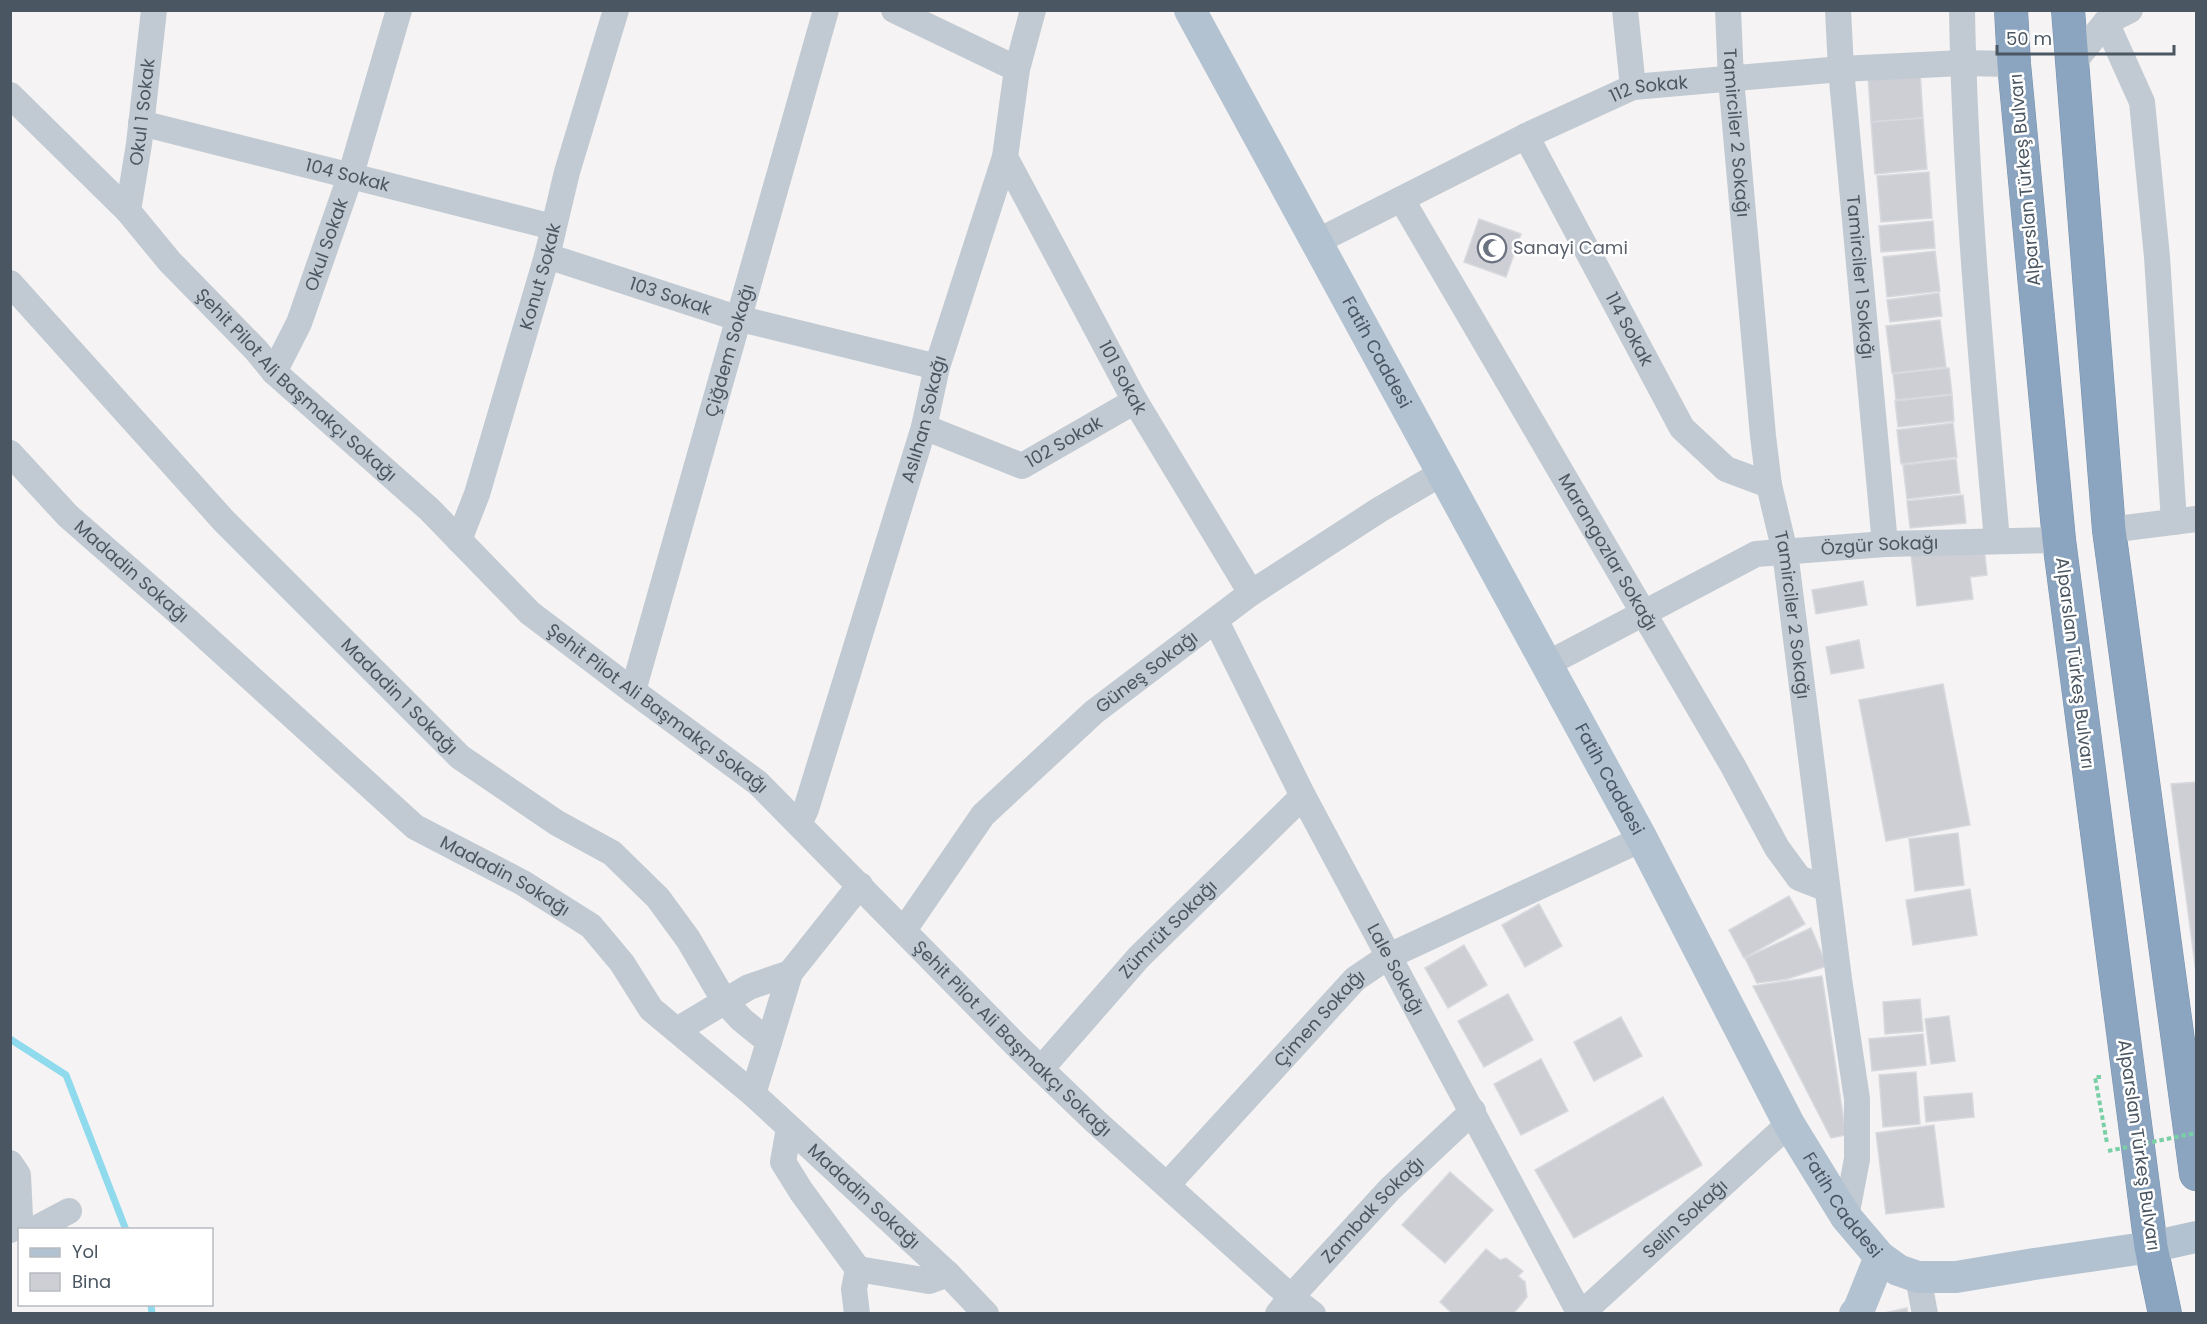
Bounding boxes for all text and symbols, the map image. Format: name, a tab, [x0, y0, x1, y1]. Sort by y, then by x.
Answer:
scale bar	[1997, 18, 2174, 56]
text: 50 m	[2006, 26, 2052, 51]
street label: Tamirciler 2 Sokağı	[1718, 48, 1756, 218]
street label: Okul 1 Sokak	[123, 56, 161, 167]
street label: 112 Sokak	[1605, 69, 1689, 108]
street label: Alparslan Türkeş Bulvarı	[2003, 73, 2046, 287]
street label: 104 Sokak	[303, 152, 393, 197]
street label: Okul Sokak	[298, 194, 354, 294]
street label: Tamirciler 1 Sokağı	[1841, 194, 1881, 360]
street label: Konut Sokak	[513, 220, 567, 333]
mosque icon: Sanayi Cami	[1476, 232, 1508, 264]
place label: Sanayi Cami	[1513, 235, 1628, 260]
street label: 103 Sokak	[626, 271, 716, 321]
street label: Çiğdem Sokağı	[698, 281, 760, 420]
street label: Şehit Pilot Ali Başmakçı Sokağı	[190, 283, 403, 487]
street label: 114 Sokak	[1600, 288, 1660, 371]
street label: Fatih Caddesi	[1336, 292, 1418, 413]
street label: 101 Sokak	[1093, 336, 1154, 420]
street label: Aslıhan Sokağı	[895, 352, 952, 486]
street label: 102 Sokak	[1021, 409, 1108, 473]
street label: Marangozlar Sokağı	[1553, 469, 1664, 635]
street label: Madadin Sokağı	[69, 514, 195, 628]
street label: Tamirciler 2 Sokağı	[1768, 528, 1816, 700]
street label: Özgür Sokağı	[1820, 530, 1939, 561]
street label: Alparslan Türkeş Bulvarı	[2050, 556, 2101, 770]
street label: Şehit Pilot Ali Başmakçı Sokağı	[542, 617, 774, 798]
street label: Güneş Sokağı	[1090, 625, 1203, 719]
street label: Madadin 1 Sokağı	[336, 632, 464, 760]
street label: Fatih Caddesi	[1569, 718, 1650, 839]
street label: Madadin Sokağı	[436, 829, 575, 922]
street label: Zümrüt Sokağı	[1113, 874, 1222, 983]
street label: Lale Sokağı	[1361, 919, 1431, 1019]
street label: Şehit Pilot Ali Başmakçı Sokağı	[908, 935, 1117, 1142]
street label: Çimen Sokağı	[1268, 963, 1370, 1072]
street label: Alparslan Türkeş Bulvarı	[2112, 1038, 2167, 1252]
street label: Madadin Sokağı	[802, 1138, 926, 1254]
street label: Fatih Caddesi	[1797, 1147, 1888, 1263]
street label: Zambak Sokağı	[1315, 1150, 1429, 1268]
street label: Selin Sokağı	[1637, 1173, 1733, 1264]
legend	[18, 1228, 213, 1306]
text: Yol	[72, 1239, 98, 1264]
text: Bina	[72, 1269, 111, 1294]

